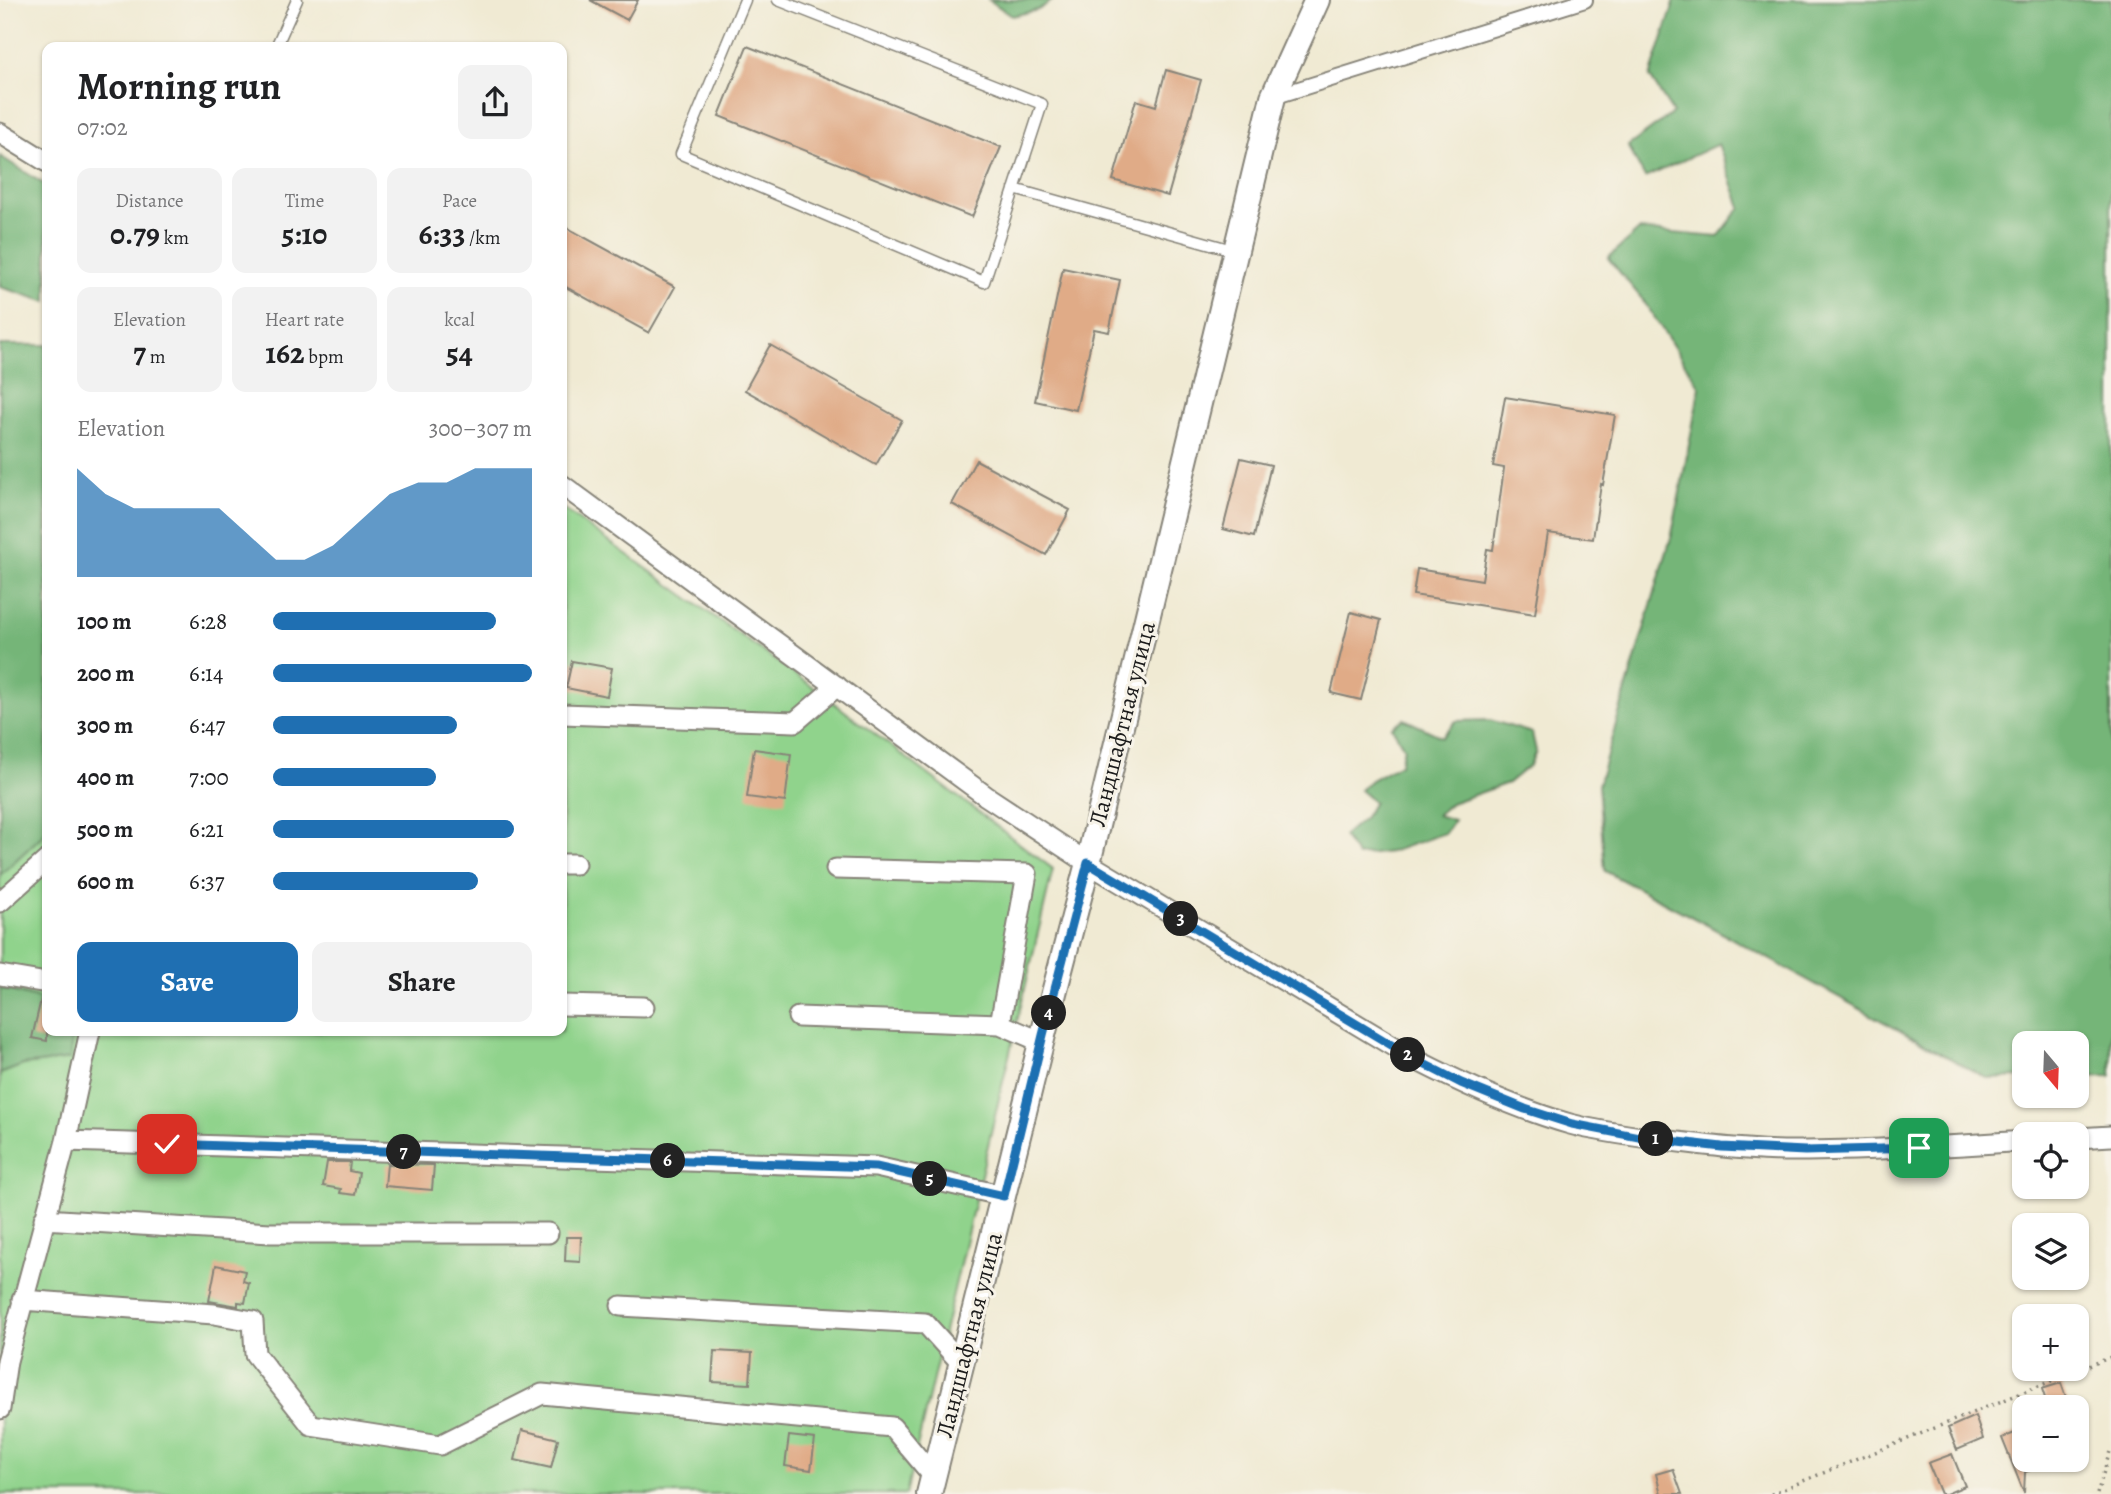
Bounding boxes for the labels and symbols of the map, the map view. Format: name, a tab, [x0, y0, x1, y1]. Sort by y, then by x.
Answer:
street label: Ландшафтная улица	[1081, 618, 1163, 830]
pin: 3	[1164, 902, 1198, 936]
pin: 4	[1032, 996, 1066, 1030]
north arrow	[2012, 1031, 2090, 1108]
pin: 2	[1390, 1038, 1426, 1072]
pin	[137, 1114, 197, 1174]
pin	[1889, 1118, 1949, 1178]
pin: 1	[1638, 1122, 1674, 1156]
pin: 7	[386, 1134, 422, 1170]
pin: 6	[650, 1144, 686, 1178]
pin: 5	[912, 1162, 948, 1196]
street label: Ландшафтная улица	[928, 1229, 1010, 1441]

